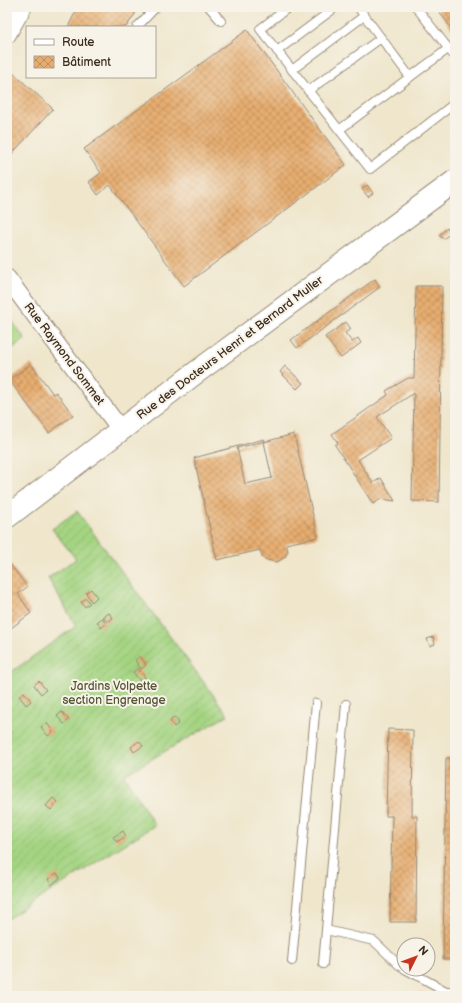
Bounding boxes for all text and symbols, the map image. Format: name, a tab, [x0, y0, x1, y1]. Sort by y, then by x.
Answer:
legend	[26, 26, 156, 78]
text: Route	[62, 35, 94, 50]
text: Bâtiment	[62, 55, 111, 70]
street label: Rue des Docteurs Henri et Bernard Muller	[134, 273, 327, 423]
street label: Rue Raymond Sommet	[21, 300, 108, 408]
park label: Jardins Volpette section Engrenage	[62, 679, 166, 708]
north arrow	[396, 937, 436, 977]
text: N	[415, 943, 431, 958]

